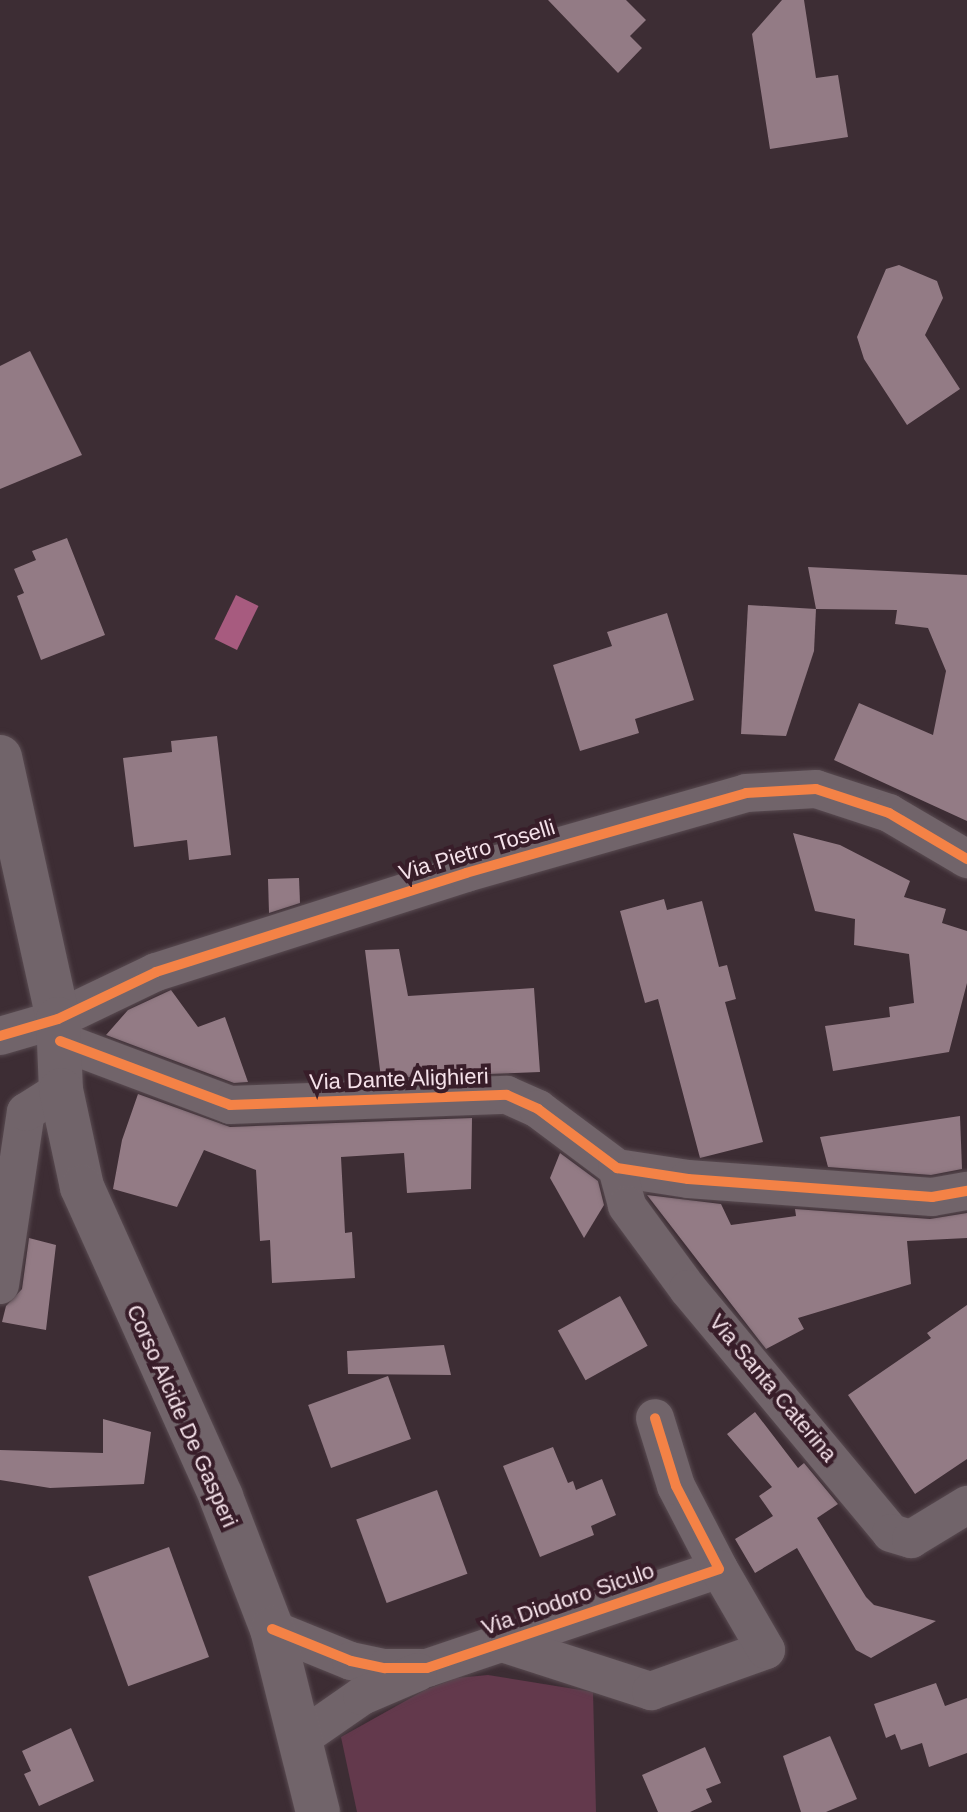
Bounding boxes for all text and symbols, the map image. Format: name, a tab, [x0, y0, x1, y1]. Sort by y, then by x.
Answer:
street label: Via Pietro Toselli	[396, 814, 558, 886]
street label: Via Dante Alighieri	[308, 1063, 490, 1095]
street label: Corso Alcide De Gasperi	[121, 1300, 243, 1532]
street label: Via Santa Caterina	[704, 1309, 842, 1467]
street label: Via Diodoro Siculo	[478, 1557, 658, 1641]

